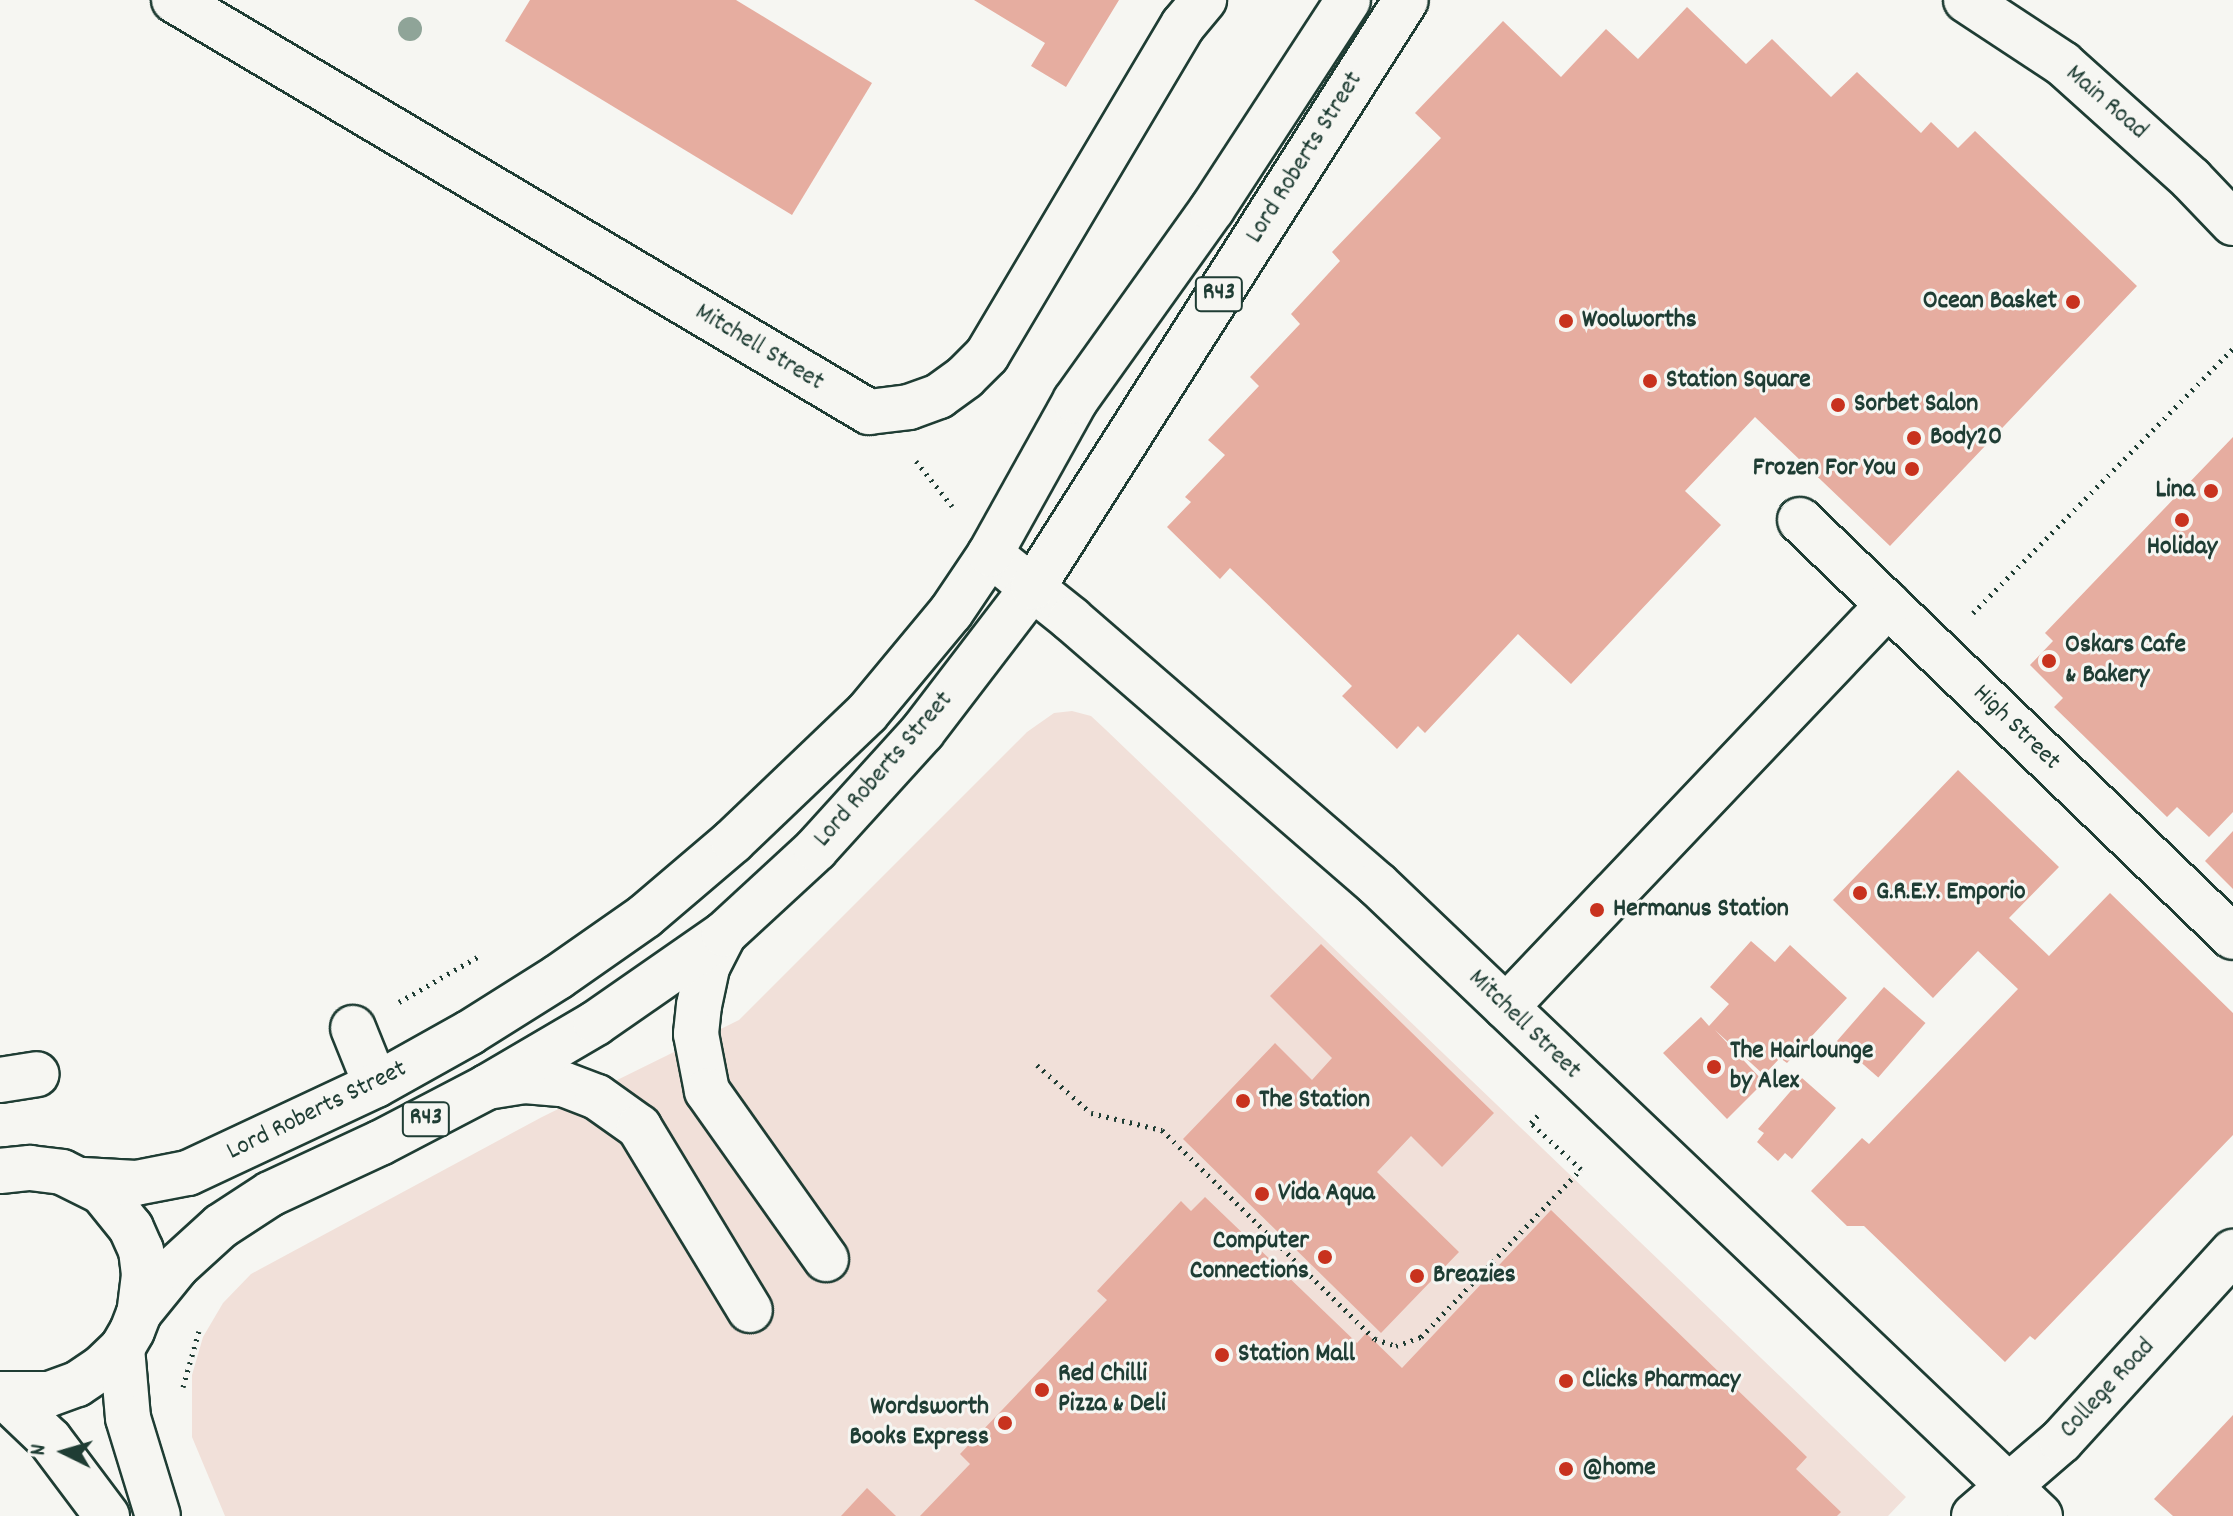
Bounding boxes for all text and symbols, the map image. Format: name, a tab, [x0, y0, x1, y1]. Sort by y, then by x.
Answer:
street label: Main Road	[2058, 59, 2154, 147]
street label: Lord Roberts Street	[1240, 67, 1370, 249]
road number: R43	[1193, 274, 1245, 314]
place label: Ocean Basket	[1923, 286, 2057, 318]
marker: Ocean Basket	[2064, 293, 2082, 311]
street label: Mitchell Street	[689, 297, 829, 399]
place label: Woolworths	[1582, 305, 1697, 337]
marker: Woolworths	[1557, 312, 1575, 330]
place label: Station Square	[1666, 365, 1811, 397]
marker: Station Square	[1641, 372, 1659, 390]
place label: Sorbet Salon	[1854, 389, 1978, 421]
marker: Sorbet Salon	[1829, 396, 1847, 414]
place label: Body20	[1930, 422, 2002, 454]
marker: Body20	[1905, 429, 1923, 447]
place label: Frozen For You	[1753, 453, 1896, 485]
marker: Frozen For You	[1903, 460, 1921, 478]
place label: Lina	[2155, 475, 2195, 507]
marker: Lina	[2202, 482, 2220, 500]
marker: Holiday	[2173, 511, 2191, 529]
place label: Holiday	[2147, 532, 2217, 564]
place label: Oskars Cafe & Bakery	[2065, 630, 2186, 692]
marker: Oskars Cafe & Bakery	[2040, 652, 2058, 670]
street label: High Street	[1965, 678, 2067, 778]
street label: Lord Roberts Street	[808, 686, 960, 854]
place label: G.R.E.Y. Emporio	[1876, 877, 2026, 909]
marker: G.R.E.Y. Emporio	[1851, 884, 1869, 902]
place label: Hermanus Station	[1613, 894, 1789, 926]
marker: Hermanus Station	[1588, 901, 1606, 919]
street label: Mitchell Street	[1461, 963, 1587, 1087]
place label: The Hairlounge by Alex	[1730, 1036, 1873, 1098]
street label: Lord Roberts Street	[222, 1054, 412, 1168]
marker: The Hairlounge by Alex	[1705, 1058, 1723, 1076]
place label: The Station	[1259, 1085, 1370, 1117]
marker: The Station	[1234, 1092, 1252, 1110]
road number: R43	[400, 1099, 452, 1139]
place label: Vida Aqua	[1278, 1178, 1375, 1210]
marker: Vida Aqua	[1253, 1185, 1271, 1203]
place label: Computer Connections	[1190, 1226, 1309, 1288]
marker: Computer Connections	[1316, 1248, 1334, 1266]
place label: Breazies	[1433, 1260, 1516, 1292]
marker: Breazies	[1408, 1267, 1426, 1285]
street label: College Road	[2054, 1332, 2162, 1446]
place label: Station Mall	[1238, 1339, 1355, 1371]
marker: Station Mall	[1213, 1346, 1231, 1364]
place label: Red Chilli Pizza & Deli	[1058, 1359, 1166, 1420]
place label: Clicks Pharmacy	[1582, 1365, 1740, 1397]
marker: Clicks Pharmacy	[1557, 1372, 1575, 1390]
marker: Red Chilli Pizza & Deli	[1033, 1381, 1051, 1399]
place label: Wordsworth Books Express	[850, 1392, 989, 1454]
north arrow	[24, 1412, 104, 1492]
marker: Wordsworth Books Express	[996, 1414, 1014, 1432]
text: N	[24, 1443, 56, 1457]
place label: @home	[1582, 1453, 1656, 1485]
marker: @home	[1557, 1460, 1575, 1478]

